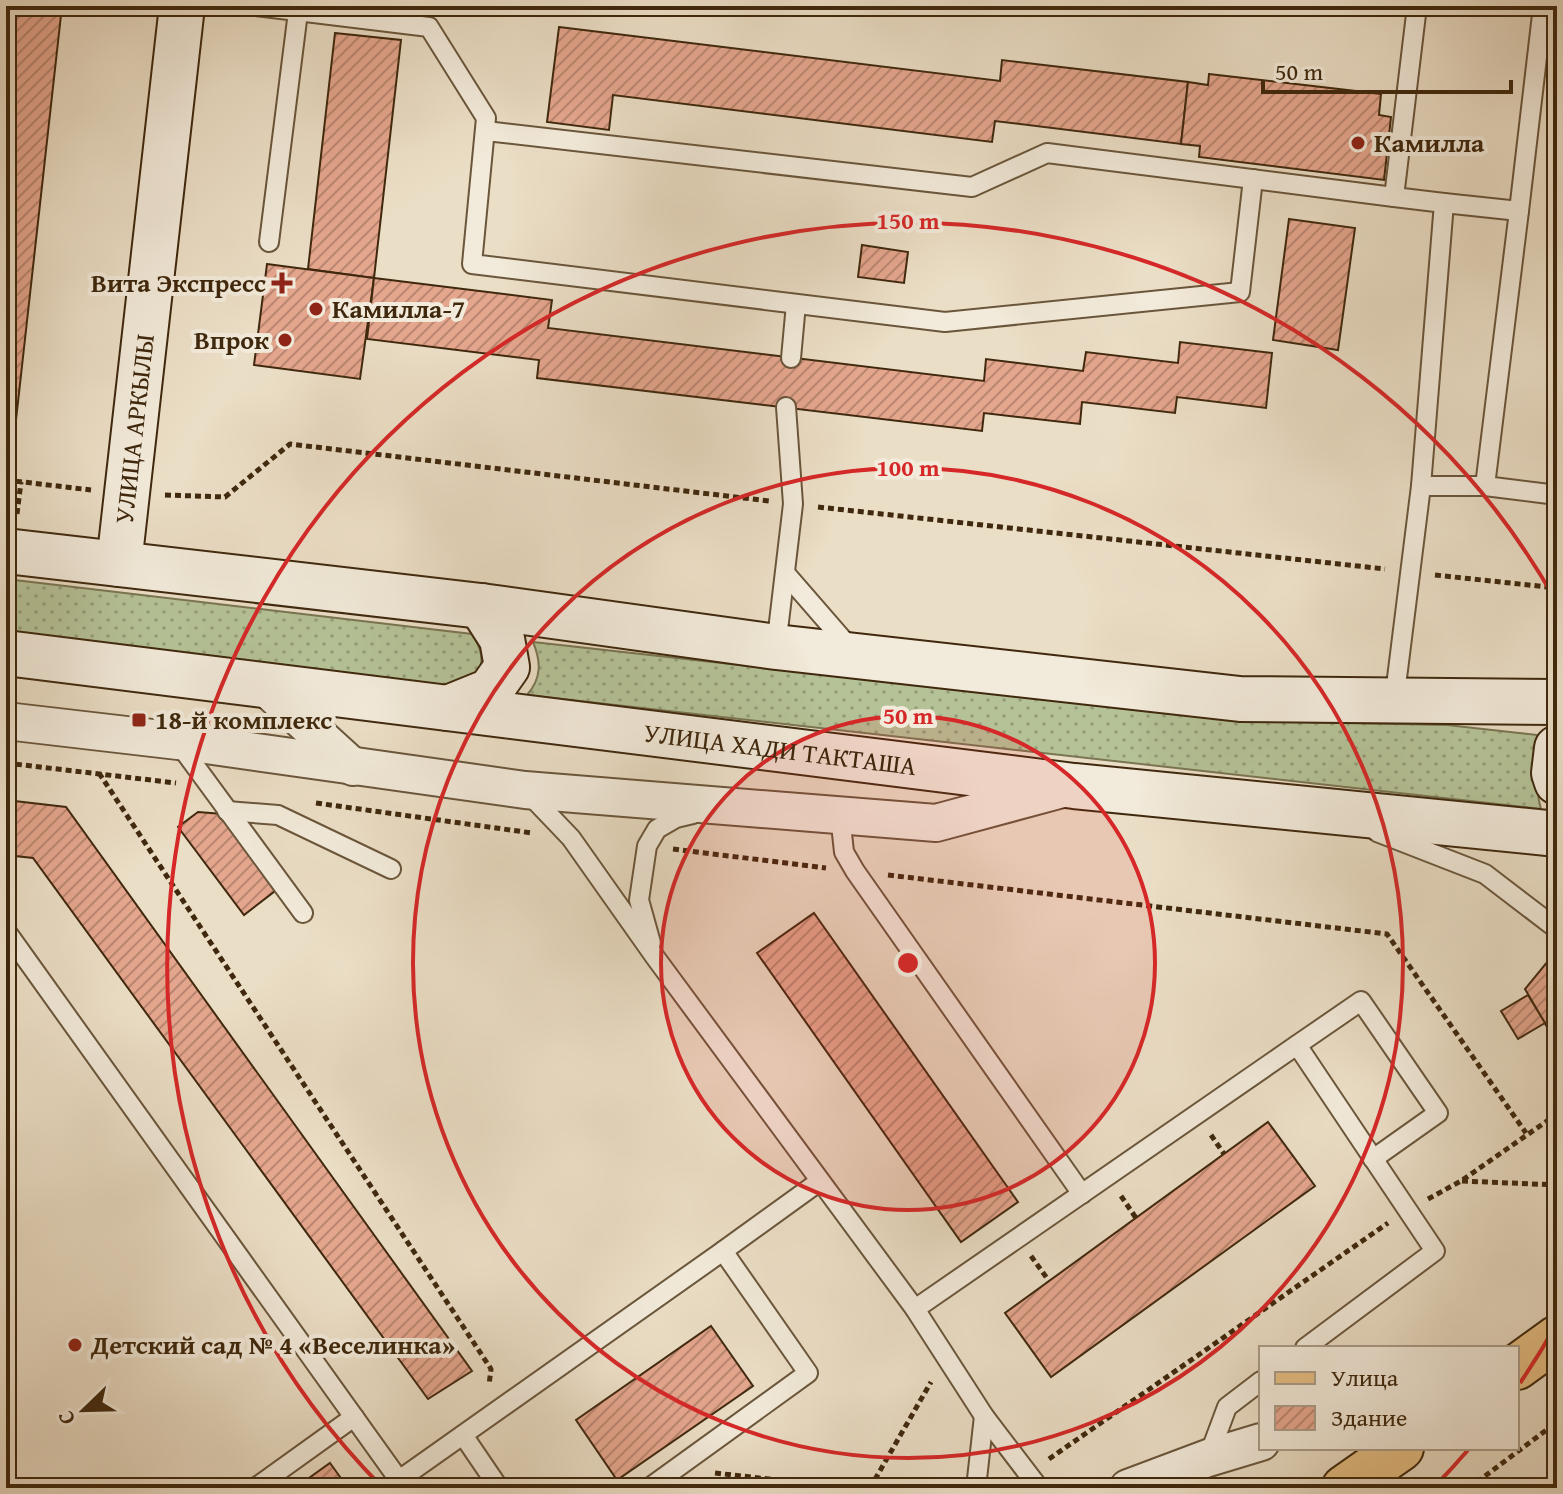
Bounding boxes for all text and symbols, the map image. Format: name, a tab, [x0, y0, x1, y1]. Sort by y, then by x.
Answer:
scale bar	[1263, 44, 1511, 94]
text: 50 m	[1275, 54, 1323, 89]
place label: Камилла	[1374, 123, 1485, 162]
marker: Камилла	[1349, 134, 1367, 152]
text: 150 m	[876, 203, 940, 238]
place label: Вита Экспресс	[91, 263, 266, 302]
marker: Вита Экспресс	[273, 274, 291, 292]
place label: Камилла-7	[332, 289, 465, 328]
marker: Камилла-7	[307, 300, 325, 318]
place label: Впрок	[194, 320, 269, 359]
marker: Впрок	[276, 331, 294, 349]
street label: УЛИЦА АРКЫЛЫ	[104, 332, 164, 526]
text: 100 m	[876, 450, 940, 485]
text: 50 m	[883, 698, 934, 733]
place label: 18-й комплекс	[155, 700, 332, 739]
marker: 18-й комплекс	[130, 711, 148, 729]
street label: УЛИЦА ХАДИ ТАКТАША	[642, 713, 919, 785]
centre of rings	[894, 949, 922, 977]
place label: Детский сад № 4 «Веселинка»	[90, 1325, 455, 1364]
marker: Детский сад № 4 «Веселинка»	[66, 1336, 84, 1354]
legend	[1259, 1346, 1519, 1450]
text: Улица	[1331, 1360, 1399, 1395]
north arrow	[44, 1370, 124, 1450]
text: Здание	[1331, 1400, 1407, 1435]
text: С	[48, 1406, 83, 1430]

